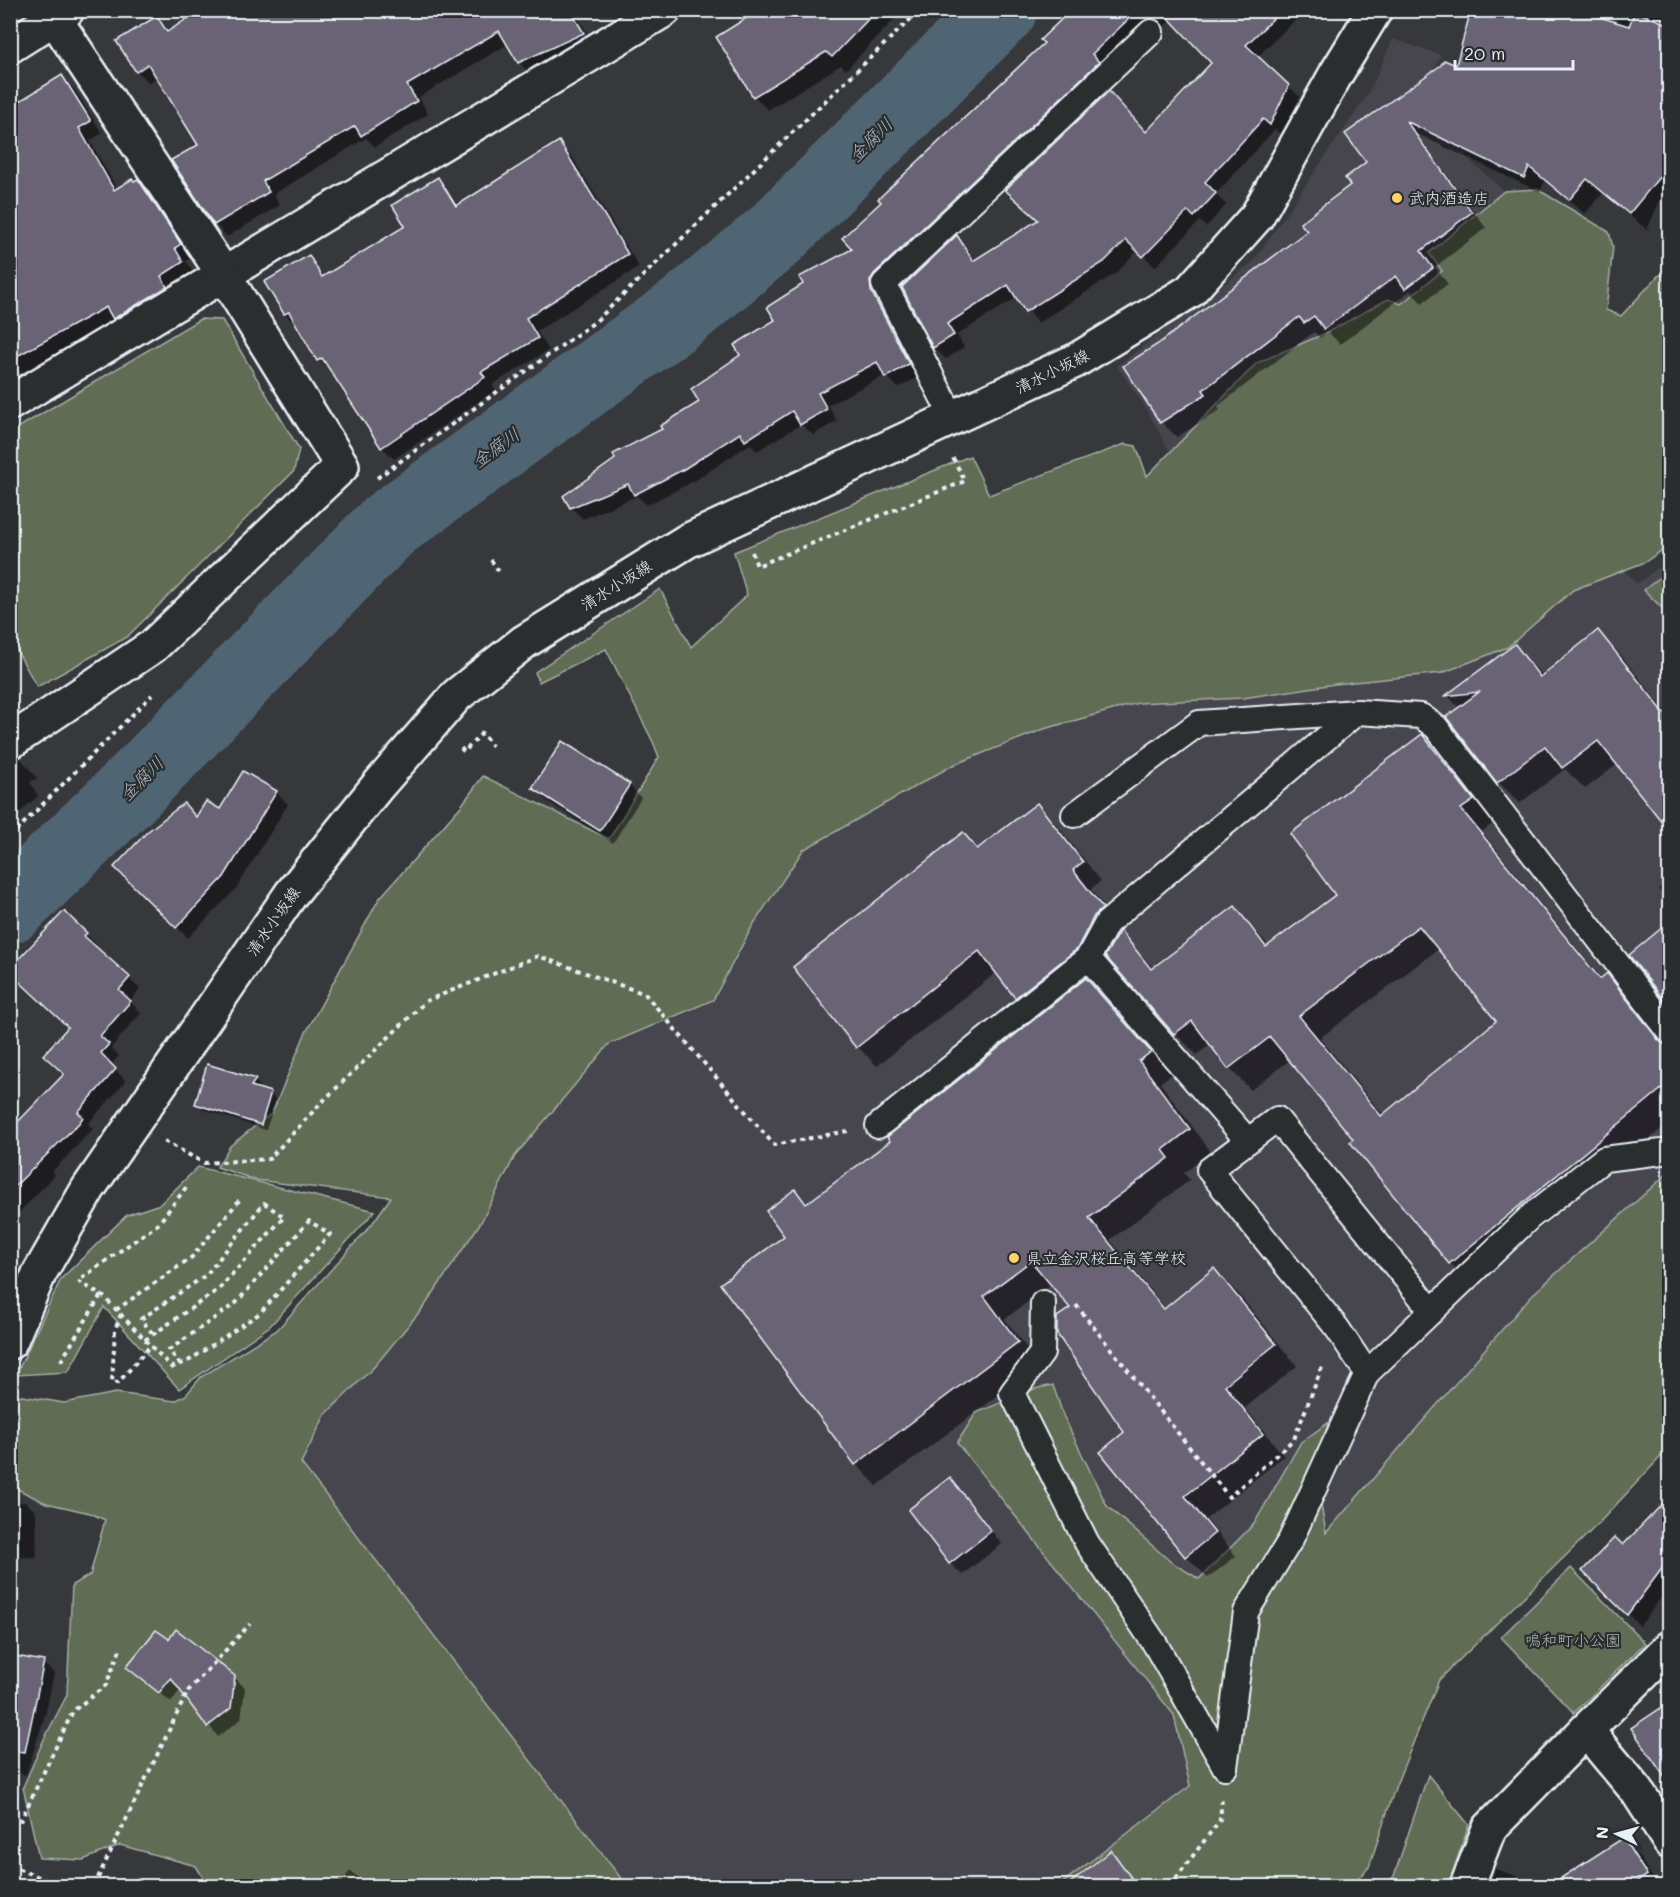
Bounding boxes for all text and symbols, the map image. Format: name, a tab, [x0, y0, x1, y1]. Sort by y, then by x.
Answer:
scale bar	[1455, 33, 1574, 71]
text: 20 m	[1464, 41, 1505, 65]
water label: 金腐川	[843, 112, 898, 167]
place label: 武内酒造店	[1409, 187, 1489, 208]
marker: 武内酒造店	[1390, 191, 1404, 205]
street label: 清水小坂線	[1011, 344, 1092, 398]
water label: 金腐川	[467, 422, 524, 473]
street label: 清水小坂線	[576, 554, 655, 615]
water label: 金腐川	[114, 751, 169, 806]
street label: 清水小坂線	[241, 882, 304, 960]
place label: 県立金沢桜丘高等学校	[1026, 1247, 1186, 1268]
marker: 県立金沢桜丘高等学校	[1007, 1251, 1021, 1265]
park label: 鳴和町小公園	[1525, 1629, 1621, 1650]
north arrow	[1587, 1804, 1647, 1864]
text: N	[1591, 1826, 1613, 1840]

